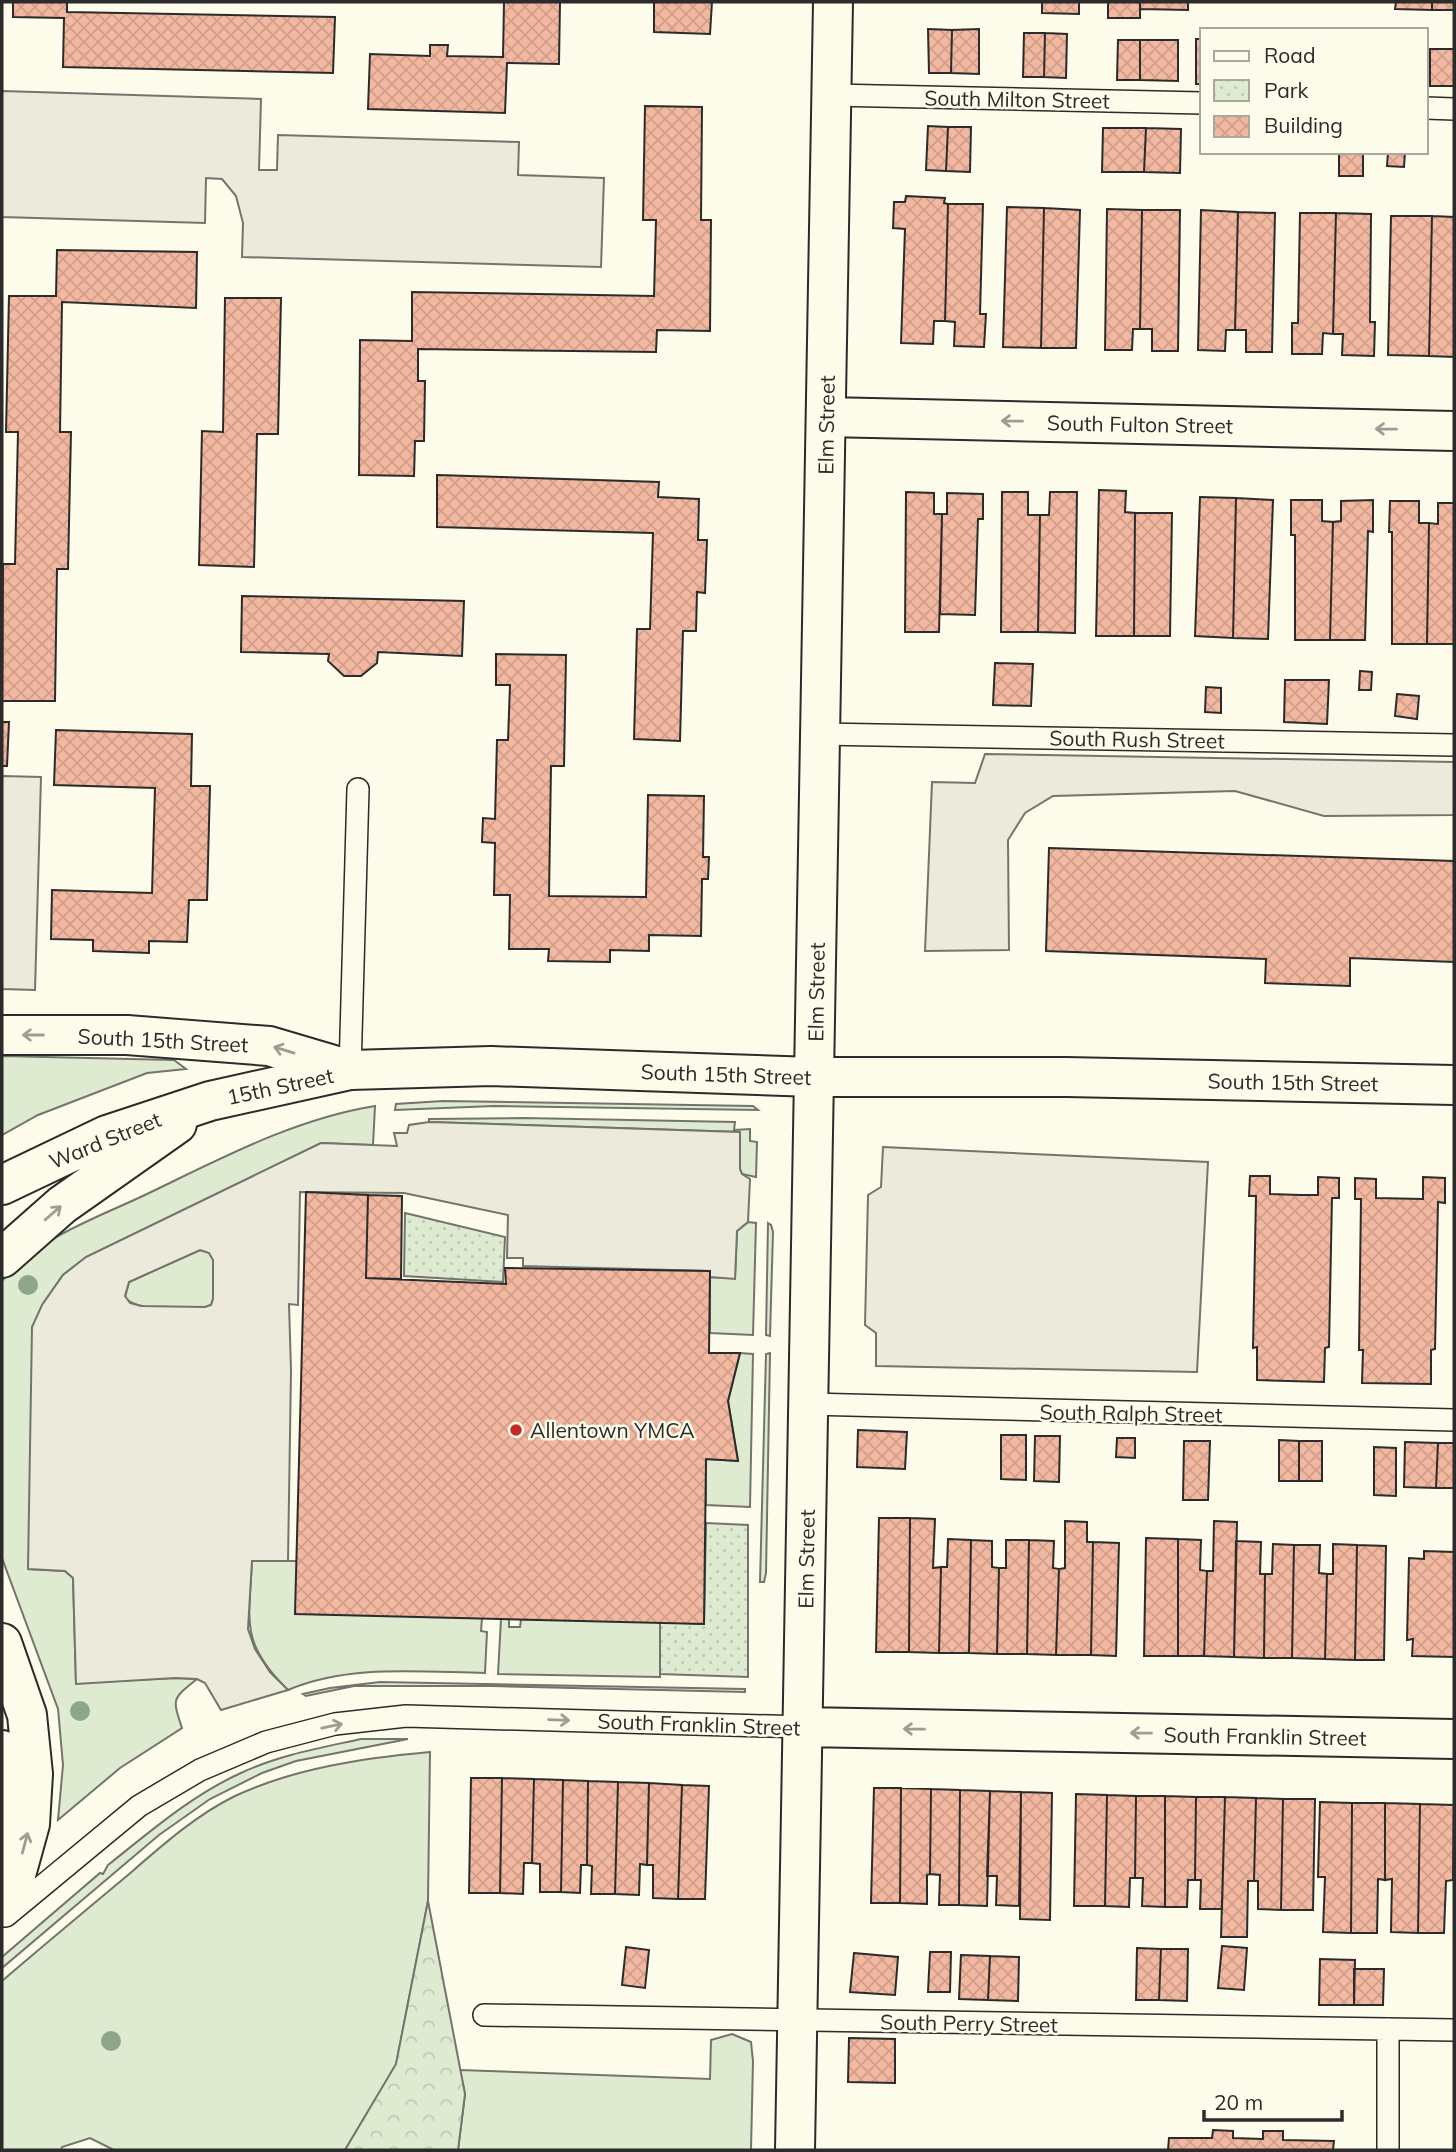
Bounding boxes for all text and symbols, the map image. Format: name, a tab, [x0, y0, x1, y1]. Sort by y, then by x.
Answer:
legend	[1200, 28, 1428, 154]
text: Road	[1264, 42, 1315, 68]
text: Park	[1264, 77, 1308, 103]
street label: South Milton Street	[924, 84, 1110, 114]
text: Building	[1264, 112, 1343, 138]
street label: Elm Street	[812, 375, 840, 475]
street label: South Fulton Street	[1047, 409, 1233, 439]
one-way arrow	[1000, 414, 1023, 428]
one-way arrow	[1375, 422, 1398, 436]
street label: South Rush Street	[1049, 724, 1225, 754]
street label: Elm Street	[802, 942, 830, 1042]
street label: South 15th Street	[77, 1023, 249, 1057]
one-way arrow	[22, 1028, 45, 1042]
one-way arrow	[274, 1043, 296, 1056]
street label: South 15th Street	[640, 1058, 812, 1090]
street label: 15th Street	[224, 1062, 336, 1110]
street label: South 15th Street	[1207, 1068, 1379, 1096]
street label: Ward Street	[45, 1106, 165, 1174]
one-way arrow	[44, 1205, 62, 1221]
street label: South Ralph Street	[1039, 1398, 1223, 1428]
place label: Allentown YMCA	[530, 1417, 695, 1443]
marker: Allentown YMCA	[508, 1422, 524, 1438]
street label: Elm Street	[792, 1509, 820, 1609]
street label: South Franklin Street	[597, 1707, 801, 1741]
one-way arrow	[547, 1713, 570, 1727]
one-way arrow	[320, 1718, 343, 1732]
street label: South Franklin Street	[1163, 1721, 1367, 1751]
one-way arrow	[902, 1723, 925, 1736]
one-way arrow	[1130, 1727, 1153, 1740]
one-way arrow	[19, 1832, 32, 1854]
street label: South Perry Street	[880, 2008, 1058, 2038]
scale bar	[1204, 2078, 1342, 2122]
text: 20 m	[1214, 2089, 1263, 2115]

